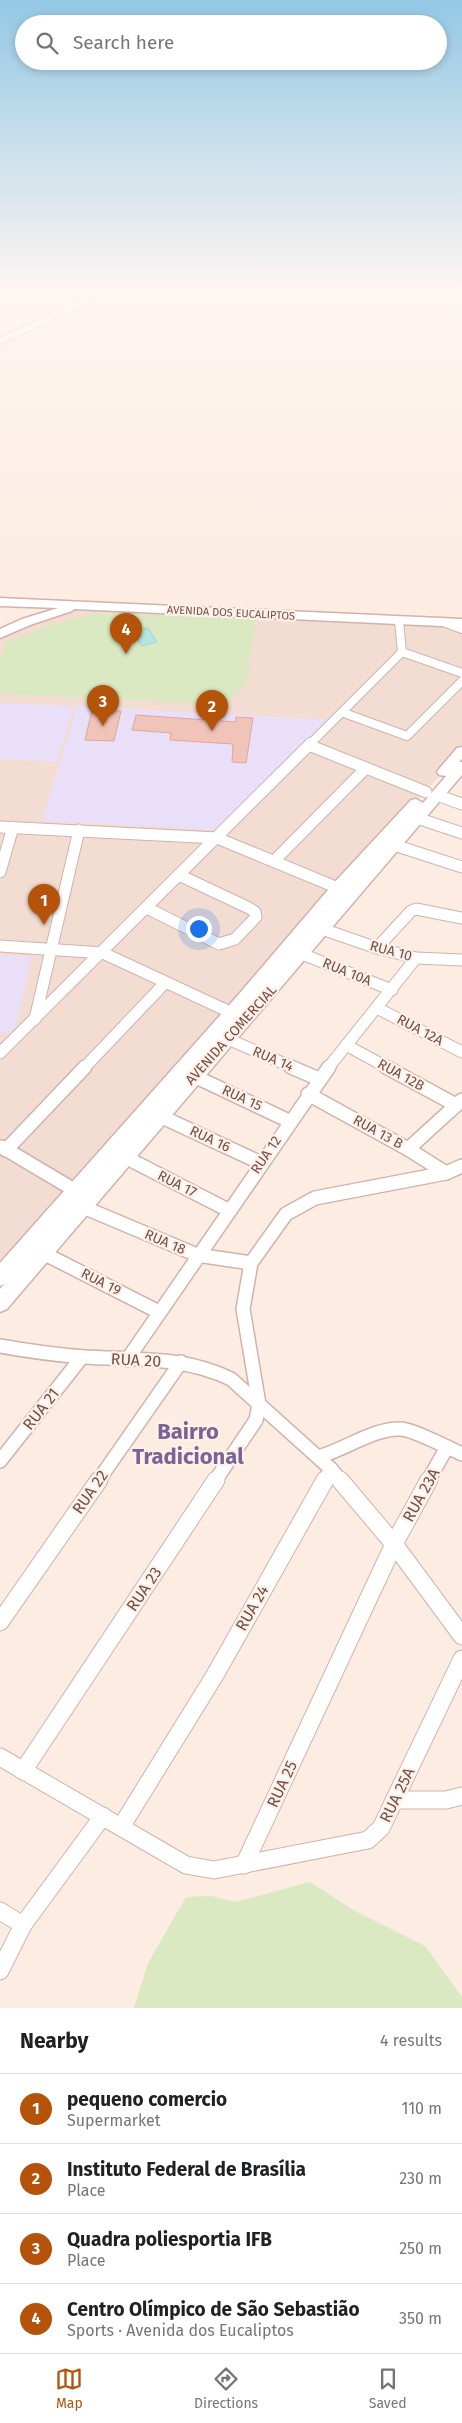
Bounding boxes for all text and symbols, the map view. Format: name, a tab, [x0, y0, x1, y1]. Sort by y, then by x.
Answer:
search box	[15, 15, 447, 70]
icon: search	[33, 29, 61, 57]
text: Search here	[73, 31, 174, 54]
street label: AVENIDA DOS EUCALIPTOS	[167, 603, 295, 623]
pin: 4	[110, 613, 142, 654]
pin: 3	[87, 685, 119, 726]
pin: 2	[196, 690, 228, 731]
pin: 1	[28, 884, 60, 925]
your location	[186, 916, 212, 942]
street label: RUA 10	[368, 937, 414, 965]
street label: RUA 10A	[320, 955, 374, 989]
street label: AVENIDA COMERCIAL	[182, 982, 280, 1088]
street label: RUA 12A	[394, 1011, 446, 1049]
street label: RUA 14	[250, 1043, 296, 1075]
street label: RUA 12B	[375, 1055, 427, 1095]
street label: RUA 15	[219, 1081, 265, 1115]
street label: RUA 13 B	[350, 1111, 406, 1153]
street label: RUA 16	[187, 1122, 233, 1156]
street label: RUA 12	[247, 1133, 285, 1177]
street label: RUA 17	[155, 1167, 199, 1201]
street label: RUA 18	[142, 1226, 188, 1258]
street label: RUA 19	[78, 1265, 124, 1299]
street label: RUA 20	[110, 1349, 162, 1371]
street label: RUA 21	[19, 1384, 63, 1434]
district label: Bairro Tradicional	[132, 1418, 244, 1470]
street label: RUA 23A	[399, 1464, 444, 1525]
street label: RUA 22	[68, 1466, 112, 1518]
street label: RUA 23	[122, 1563, 166, 1615]
street label: RUA 24	[231, 1581, 273, 1634]
street label: RUA 25	[263, 1758, 301, 1810]
street label: RUA 25A	[376, 1764, 419, 1825]
text: Nearby	[20, 2028, 88, 2054]
text: 4 results	[380, 2031, 442, 2050]
text: pequeno comercio	[67, 2088, 227, 2111]
text: 1	[32, 2099, 40, 2118]
text: 110 m	[401, 2099, 442, 2118]
text: Supermarket	[67, 2111, 161, 2130]
text: Instituto Federal de Brasília	[67, 2158, 306, 2181]
text: 2	[32, 2169, 40, 2188]
text: 230 m	[399, 2169, 442, 2188]
text: Place	[67, 2181, 106, 2200]
text: Quadra poliesportia IFB	[67, 2228, 272, 2251]
text: 3	[32, 2239, 40, 2258]
text: 250 m	[399, 2239, 442, 2258]
text: Place	[67, 2251, 106, 2270]
text: Centro Olímpico de São Sebastião	[67, 2298, 360, 2321]
text: 4	[31, 2309, 41, 2328]
text: 350 m	[399, 2309, 442, 2328]
text: Sports · Avenida dos Eucaliptos	[67, 2321, 294, 2340]
tab: Map	[55, 2365, 83, 2412]
tab: Directions	[194, 2365, 258, 2412]
tab: Saved	[369, 2365, 407, 2412]

